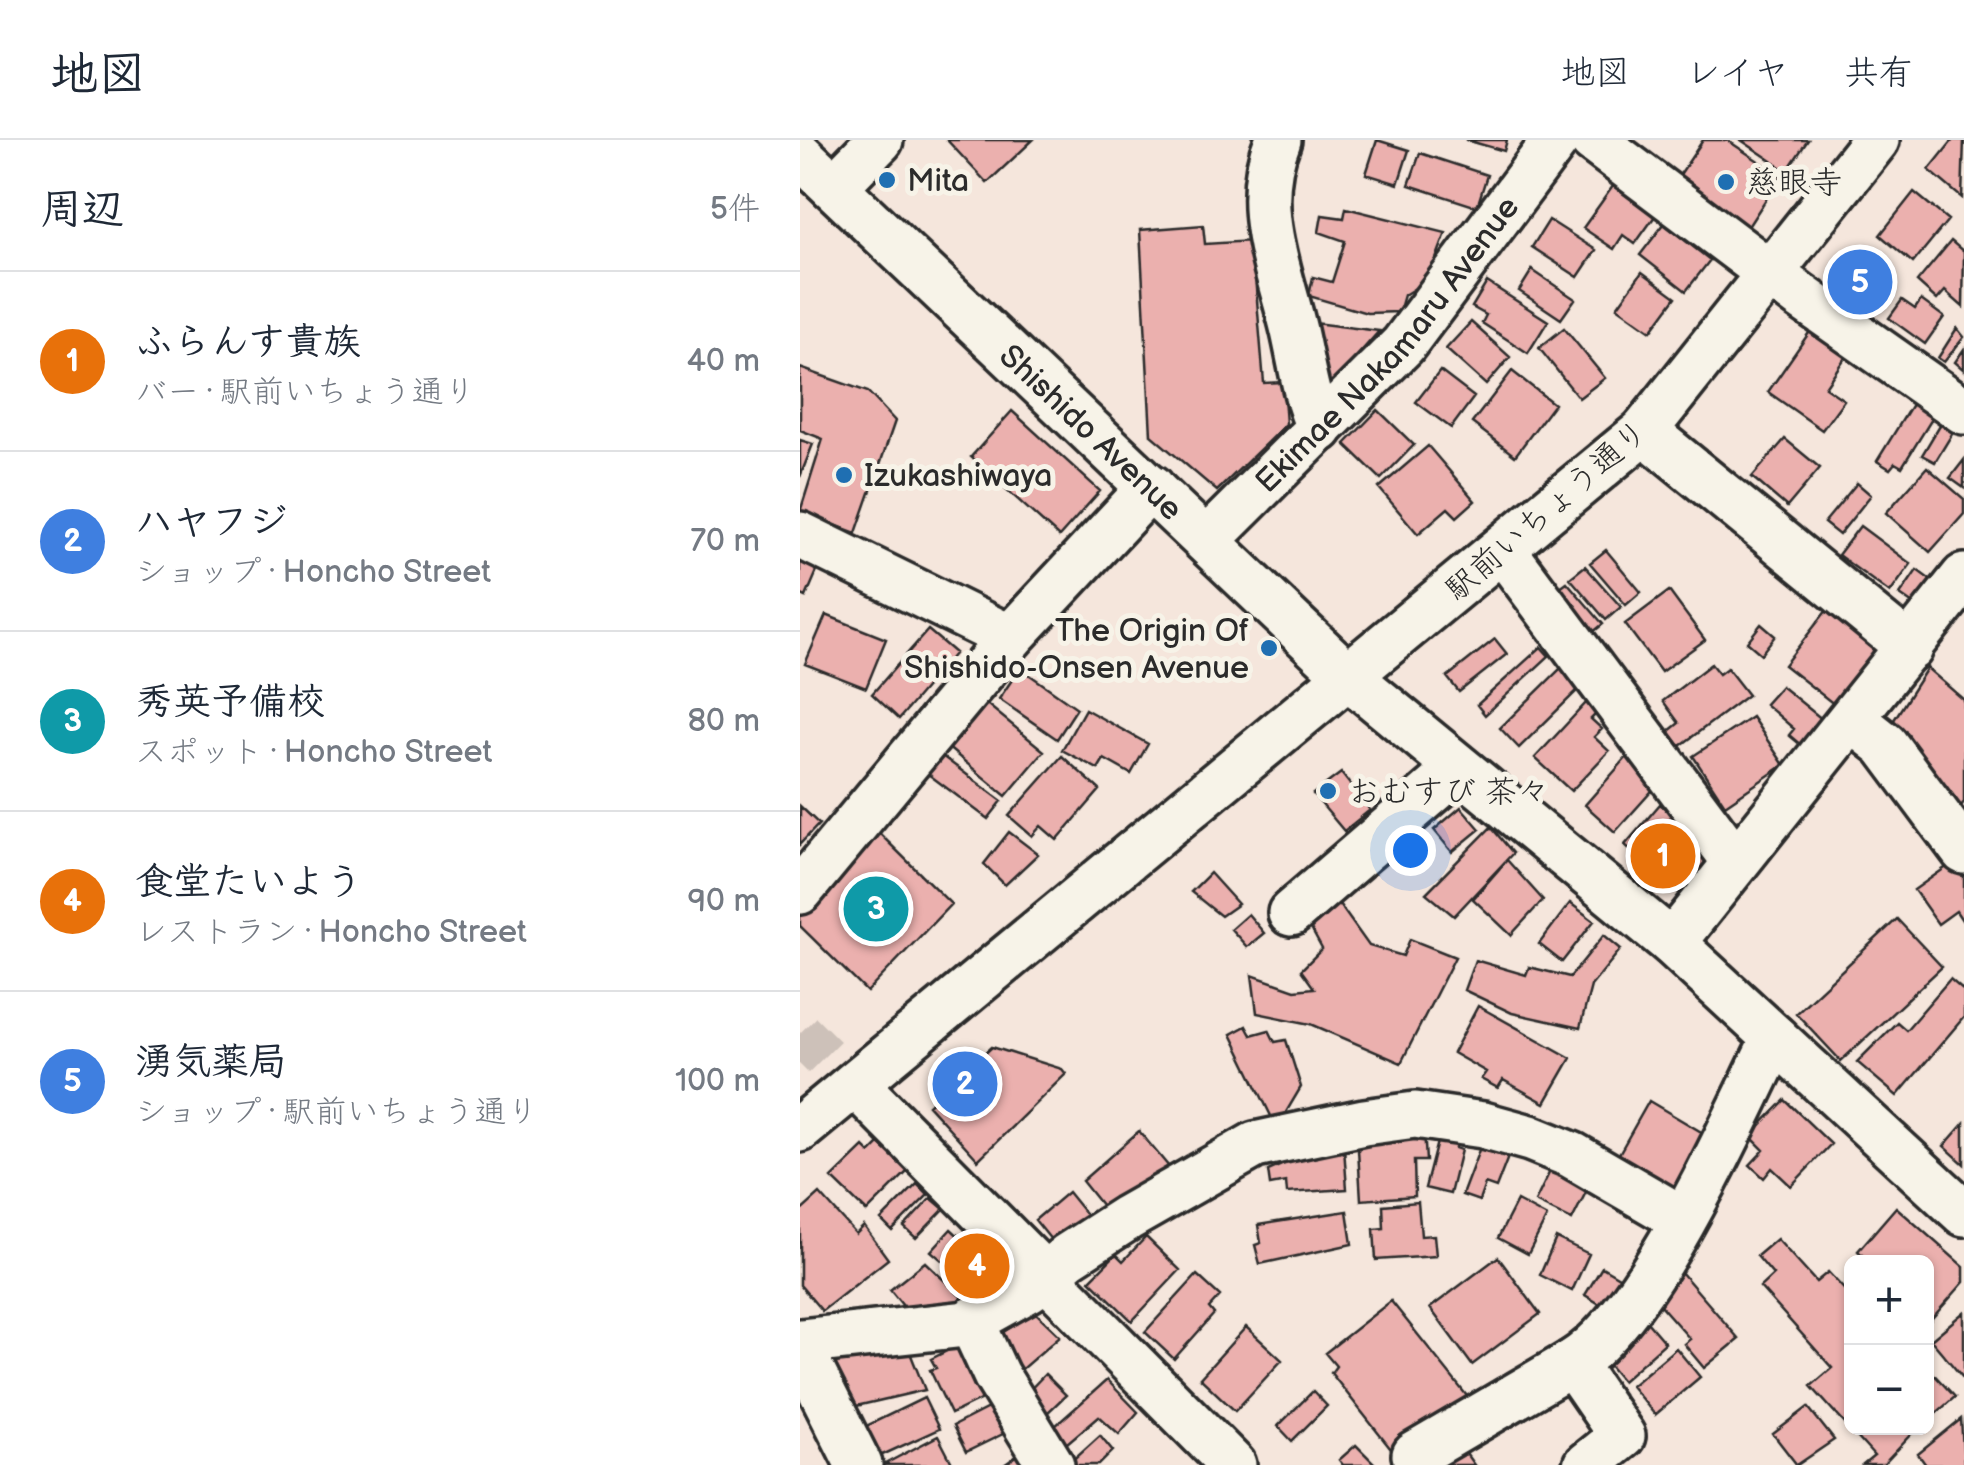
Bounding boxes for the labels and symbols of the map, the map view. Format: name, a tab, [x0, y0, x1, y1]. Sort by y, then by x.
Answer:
place label: Mita	[907, 162, 969, 201]
place label: 慈眼寺	[1746, 164, 1842, 203]
marker: Mita	[876, 169, 898, 191]
marker: 慈眼寺	[1715, 171, 1737, 193]
street label: Ekimae Nakamaru Avenue	[1248, 189, 1528, 502]
pin: 5	[1828, 244, 1892, 320]
street label: Shishido Avenue	[991, 337, 1190, 529]
street label: 駅前いちょう通り	[1438, 412, 1656, 610]
place label: Izukashiwaya	[864, 457, 1052, 496]
marker: Izukashiwaya	[833, 464, 855, 486]
place label: The Origin Of Shishido-Onsen Avenue	[904, 612, 1249, 688]
marker: The Origin Of Shishido-Onsen Avenue	[1258, 637, 1280, 659]
place label: おむすび 茶々	[1348, 773, 1549, 812]
marker: おむすび 茶々	[1317, 780, 1339, 802]
pin: 1	[1630, 818, 1696, 894]
your location	[1385, 825, 1436, 876]
pin: 3	[844, 872, 908, 946]
pin: 2	[932, 1046, 998, 1122]
pin: 4	[944, 1228, 1010, 1304]

